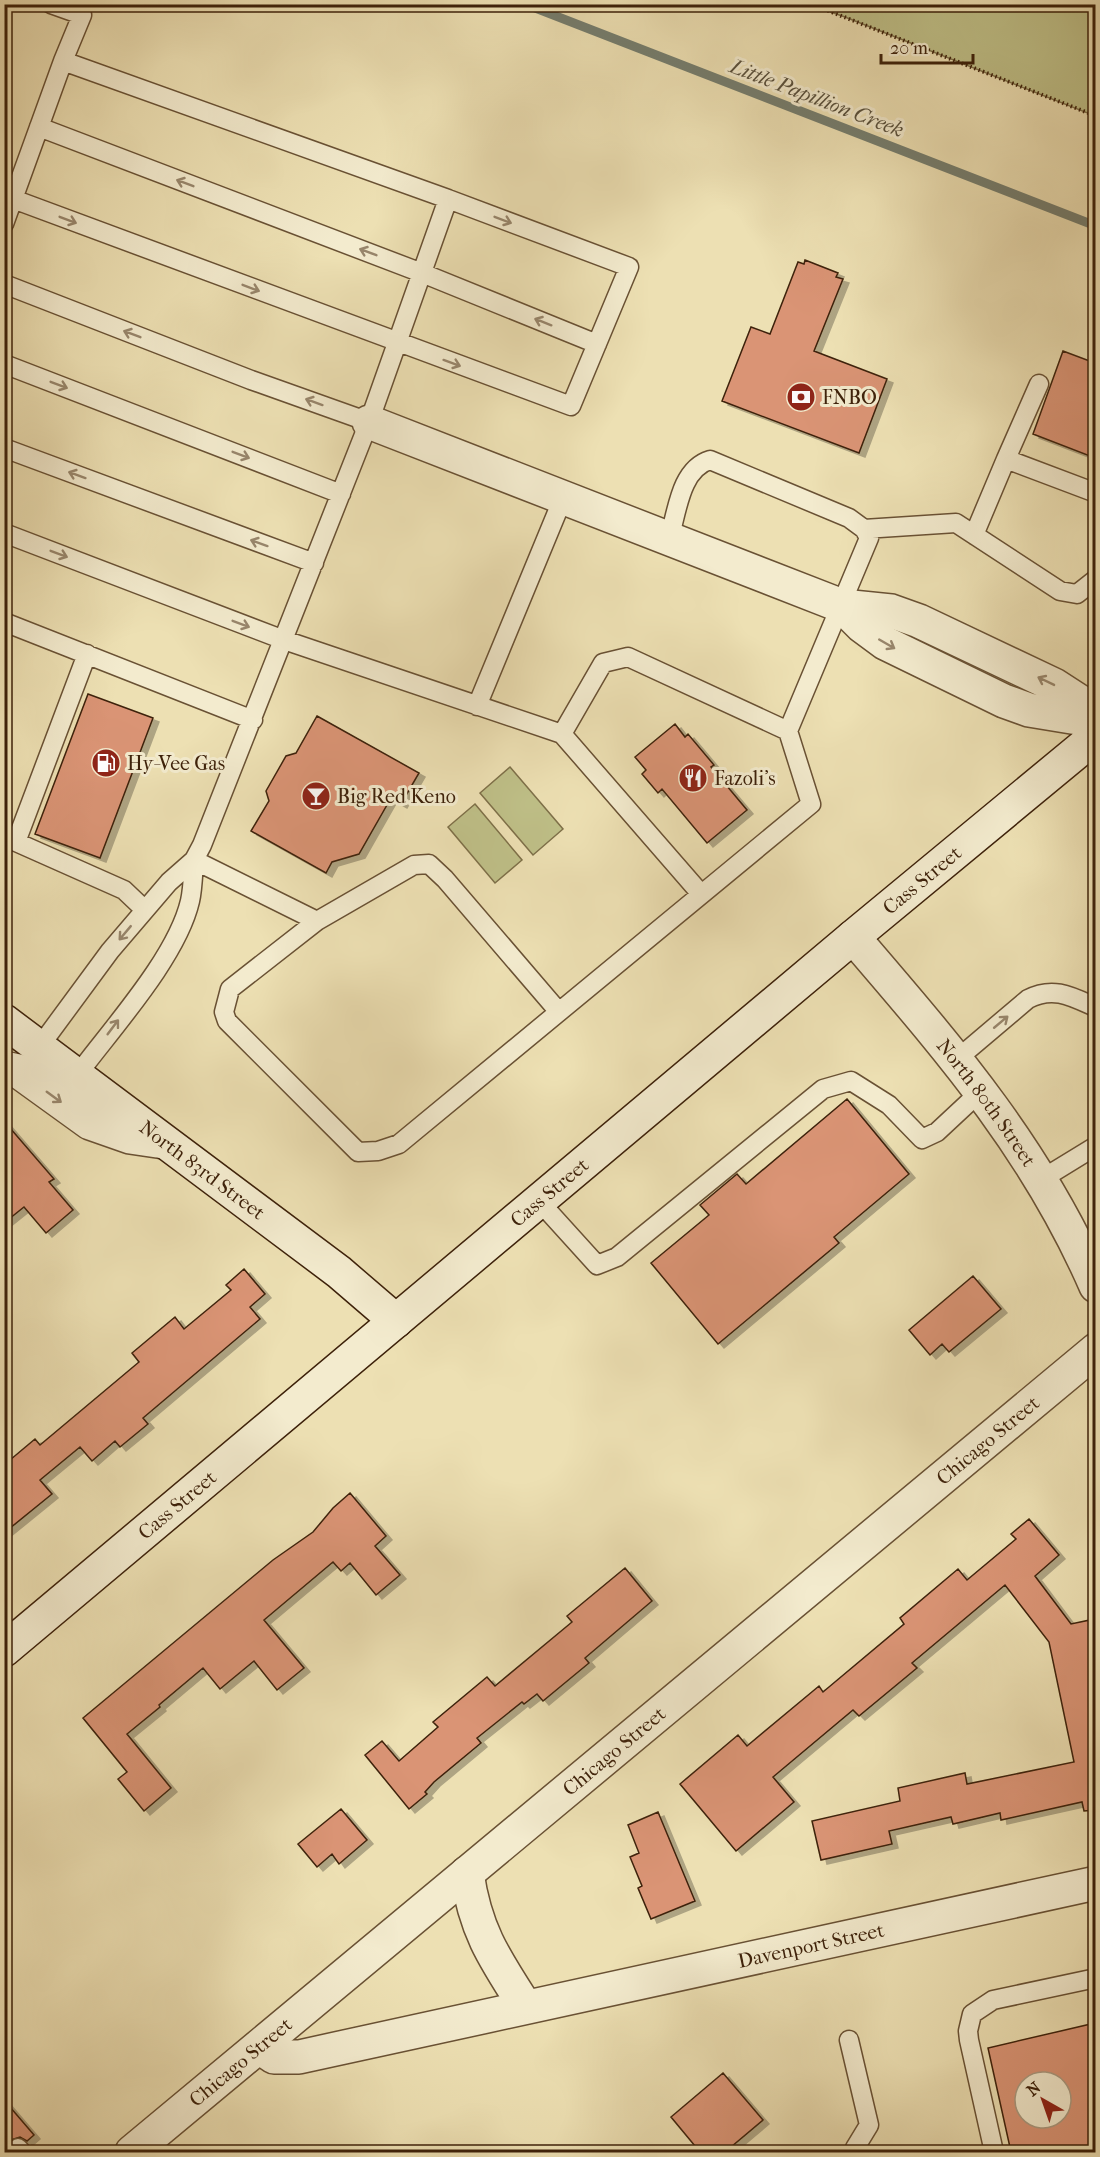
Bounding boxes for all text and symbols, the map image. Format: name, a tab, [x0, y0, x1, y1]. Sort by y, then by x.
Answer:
scale bar	[881, 27, 972, 65]
text: 20 m	[890, 38, 928, 59]
water label: Little Papillion Creek	[725, 53, 907, 142]
one-way arrow	[177, 177, 195, 188]
one-way arrow	[58, 215, 77, 226]
one-way arrow	[493, 215, 512, 226]
one-way arrow	[359, 246, 378, 257]
one-way arrow	[241, 284, 260, 295]
one-way arrow	[534, 316, 552, 327]
one-way arrow	[123, 328, 141, 339]
one-way arrow	[443, 359, 461, 370]
one-way arrow	[49, 380, 68, 391]
bank icon: FNBO	[785, 381, 817, 413]
place label: FNBO	[822, 386, 877, 409]
one-way arrow	[305, 396, 324, 407]
one-way arrow	[231, 450, 250, 461]
one-way arrow	[68, 469, 86, 480]
one-way arrow	[251, 537, 269, 548]
one-way arrow	[49, 549, 68, 560]
one-way arrow	[231, 619, 250, 630]
one-way arrow	[877, 639, 895, 650]
one-way arrow	[1037, 674, 1055, 686]
fuel station icon: Hy-Vee Gas	[90, 747, 122, 779]
place label: Hy-Vee Gas	[127, 752, 225, 775]
restaurant icon: Fazoli's	[677, 762, 709, 794]
place label: Fazoli's	[714, 767, 776, 790]
bar icon: Big Red Keno	[300, 780, 332, 812]
place label: Big Red Keno	[337, 785, 456, 808]
street label: Cass Street	[878, 841, 966, 919]
one-way arrow	[119, 925, 132, 941]
one-way arrow	[993, 1015, 1008, 1029]
one-way arrow	[107, 1020, 119, 1036]
street label: North 80th Street	[932, 1034, 1041, 1171]
one-way arrow	[46, 1091, 62, 1103]
street label: North 83rd Street	[135, 1115, 270, 1224]
street label: Cass Street	[506, 1153, 593, 1231]
street label: Chicago Street	[932, 1391, 1044, 1489]
street label: Cass Street	[133, 1465, 221, 1544]
street label: Chicago Street	[558, 1702, 670, 1800]
street label: Davenport Street	[736, 1918, 886, 1972]
street label: Chicago Street	[184, 2013, 296, 2111]
north arrow	[1013, 2070, 1073, 2130]
text: N	[1023, 2077, 1045, 2100]

